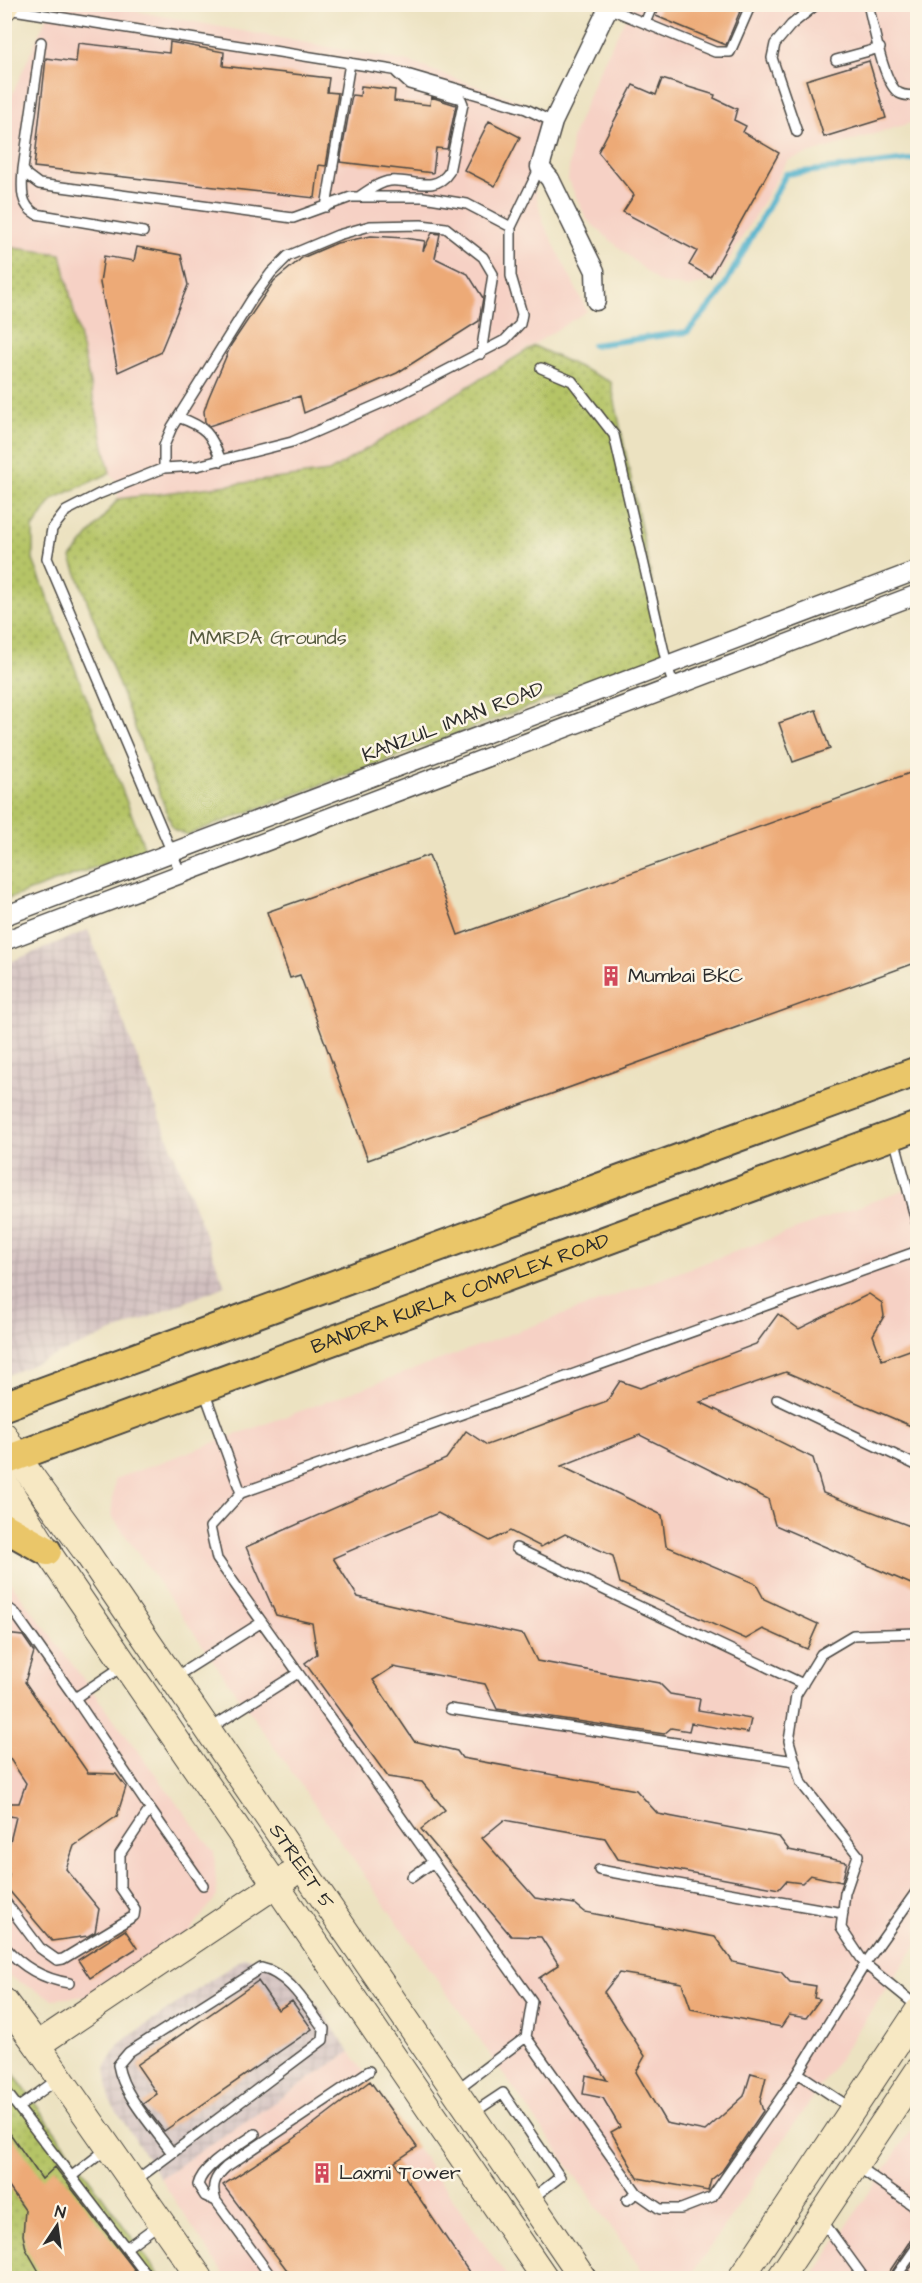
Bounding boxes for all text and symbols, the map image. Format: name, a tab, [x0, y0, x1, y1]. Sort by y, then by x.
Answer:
park label: MMRDA Grounds	[189, 624, 347, 652]
street label: KANZUL IMAN ROAD	[358, 674, 548, 770]
place label: Mumbai BKC	[628, 962, 743, 990]
building icon: Mumbai BKC	[599, 964, 623, 988]
street label: BANDRA KURLA COMPLEX ROAD	[307, 1226, 614, 1361]
street label: STREET 5	[262, 1818, 341, 1915]
place label: Laxmi Tower	[339, 2159, 461, 2187]
building icon: Laxmi Tower	[310, 2161, 334, 2185]
north arrow	[27, 2196, 87, 2256]
text: N	[53, 2201, 68, 2224]

